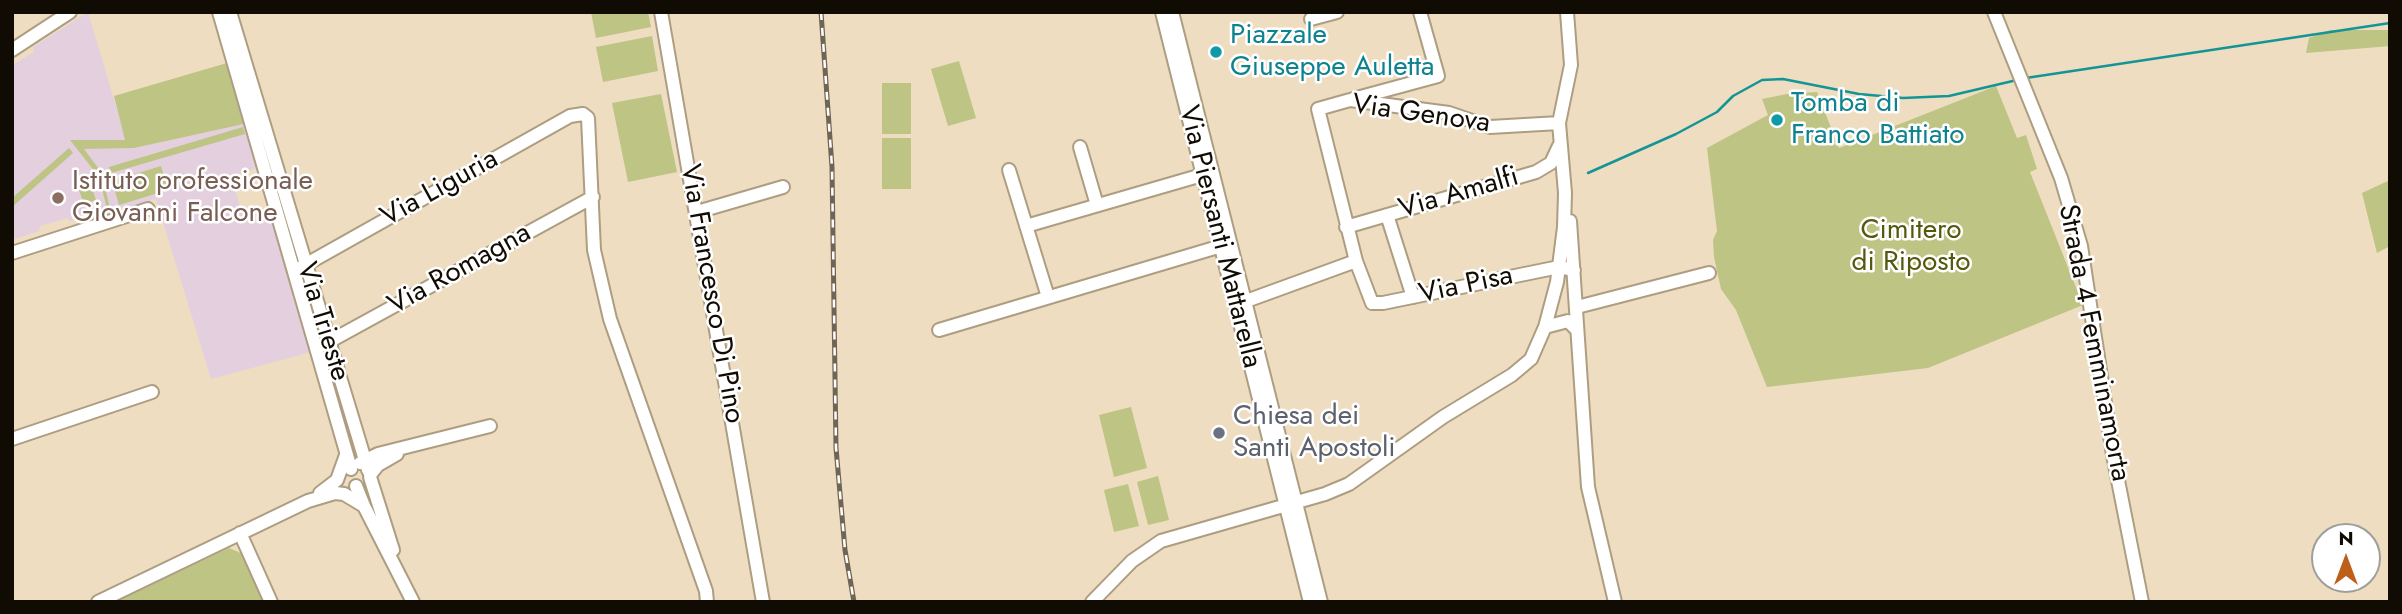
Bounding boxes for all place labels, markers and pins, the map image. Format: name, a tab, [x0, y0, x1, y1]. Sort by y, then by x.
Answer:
place label: Piazzale Giuseppe Auletta	[1230, 19, 1435, 85]
marker: Piazzale Giuseppe Auletta	[1208, 44, 1224, 60]
place label: Tomba di Franco Battiato	[1791, 87, 1965, 153]
marker: Tomba di Franco Battiato	[1769, 112, 1785, 128]
place label: Istituto professionale Giovanni Falcone	[72, 165, 313, 231]
marker: Istituto professionale Giovanni Falcone	[50, 190, 66, 206]
place label: Chiesa dei Santi Apostoli	[1233, 400, 1396, 466]
marker: Chiesa dei Santi Apostoli	[1211, 425, 1227, 441]

